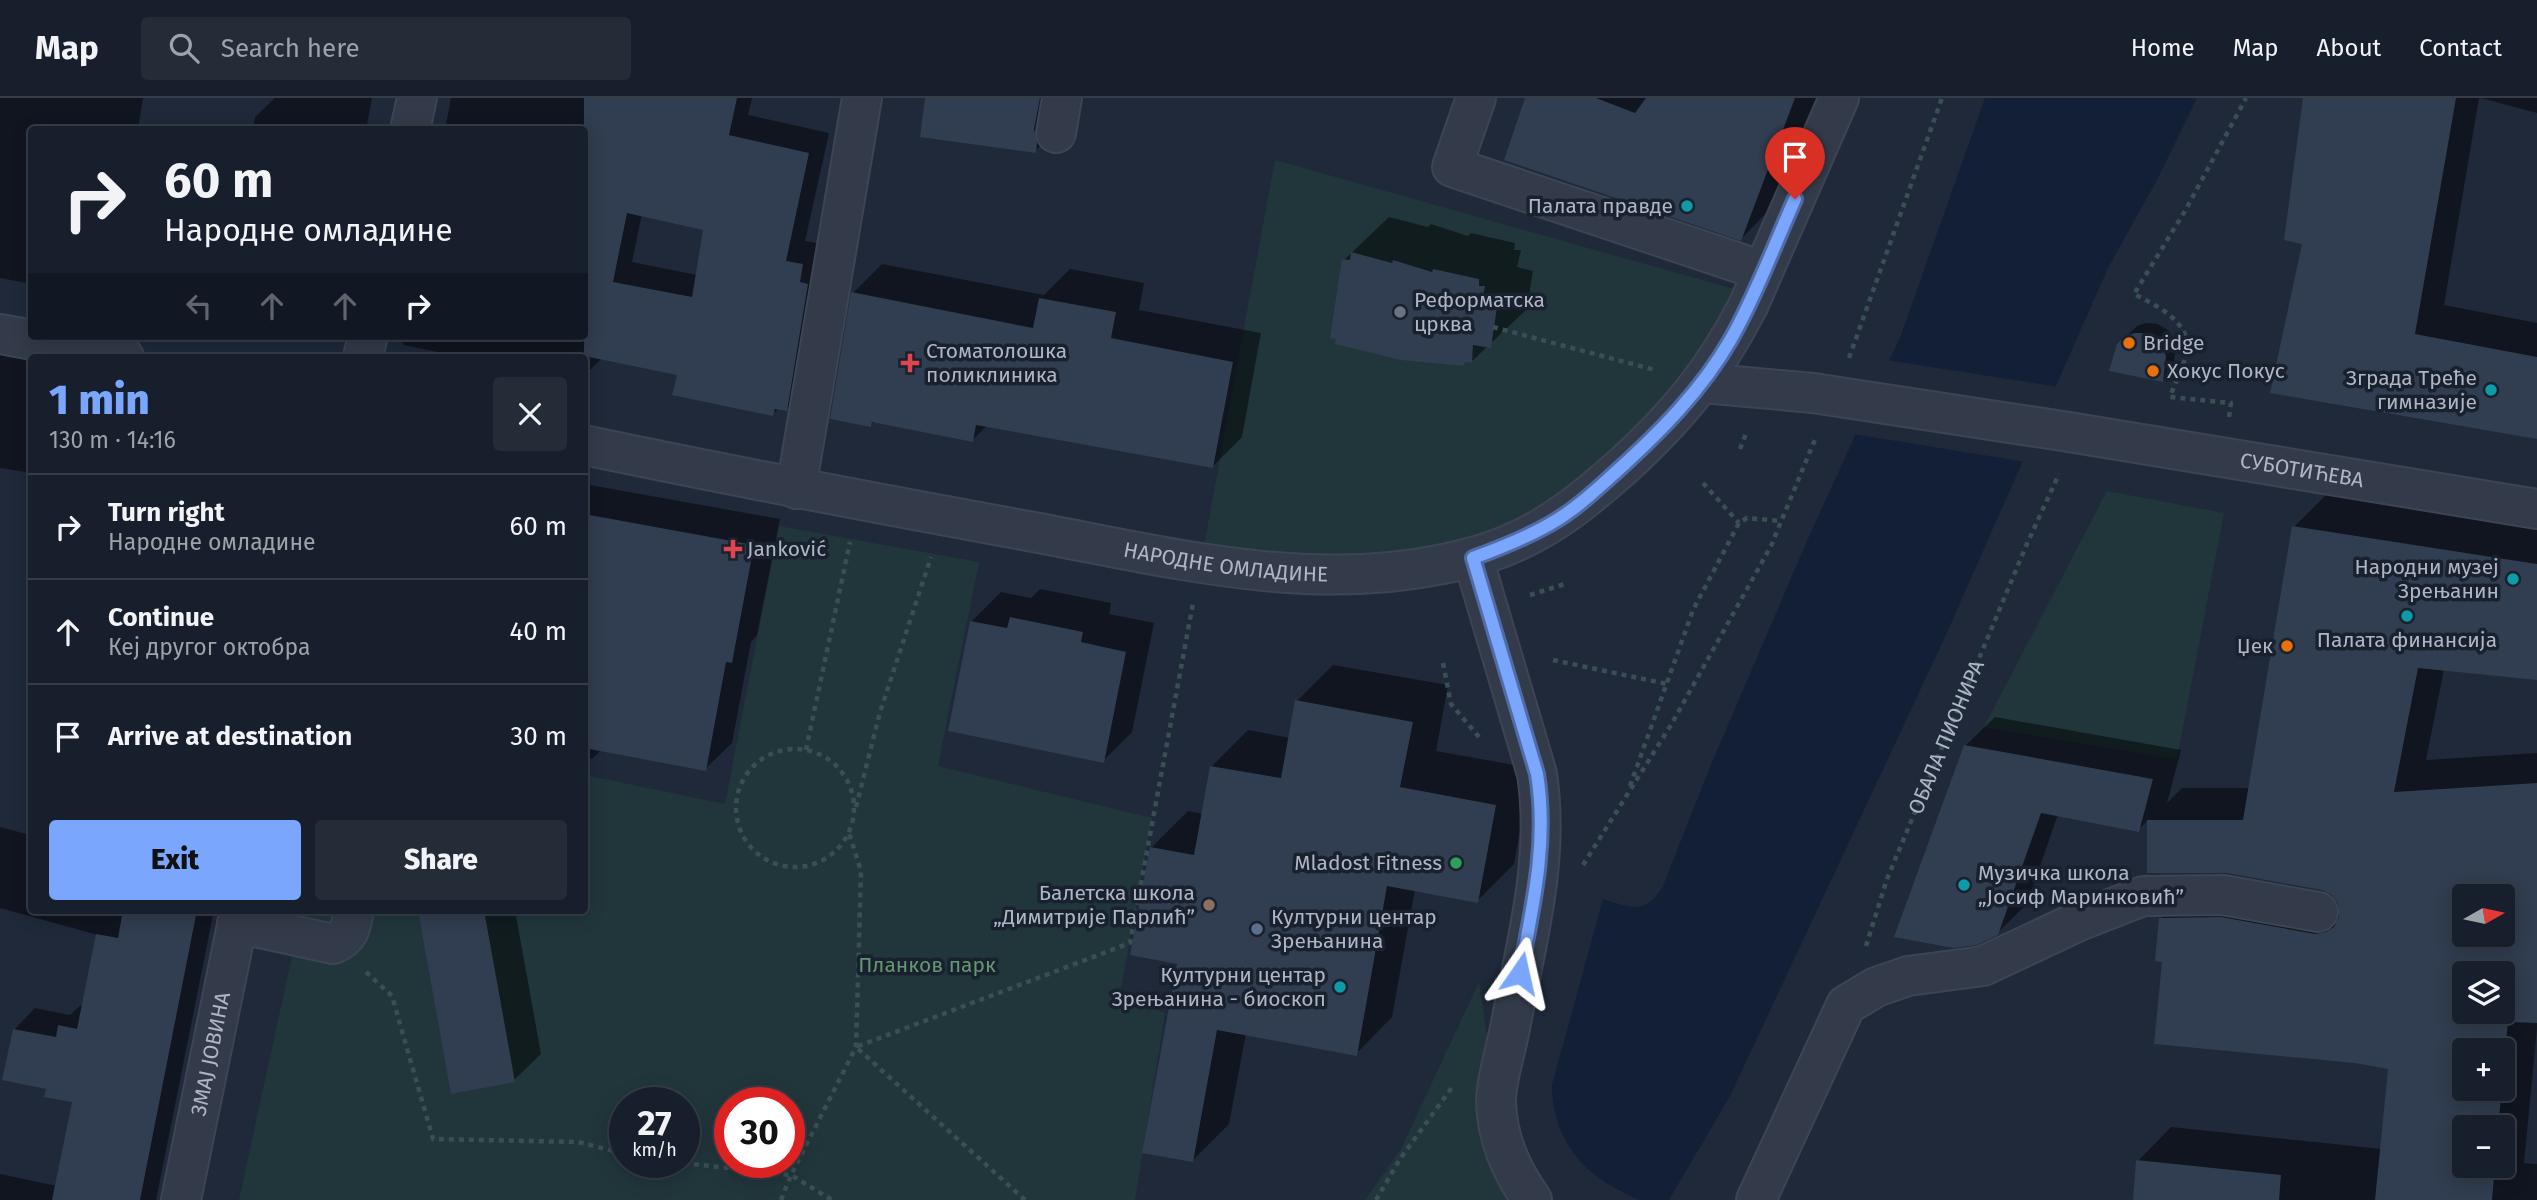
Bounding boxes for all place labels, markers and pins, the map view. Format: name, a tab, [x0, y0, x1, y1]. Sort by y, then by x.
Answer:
pin	[1765, 127, 1825, 199]
place label: Палата правде	[1528, 193, 1673, 219]
marker: Палата правде	[1679, 198, 1695, 214]
place label: Реформатска црква	[1414, 287, 1545, 337]
marker: Реформатска црква	[1392, 304, 1408, 320]
place label: Bridge	[2143, 330, 2204, 356]
marker: Bridge	[2121, 335, 2137, 351]
place label: Стоматолошка поликлиника	[926, 338, 1067, 388]
marker: Стоматолошка поликлиника	[900, 353, 920, 373]
place label: Хокус Покус	[2167, 358, 2285, 384]
marker: Хокус Покус	[2145, 363, 2161, 379]
place label: Зграда Треће гимназије	[2346, 365, 2477, 415]
marker: Зграда Треће гимназије	[2483, 382, 2499, 398]
place label: Janković	[747, 536, 826, 562]
marker: Janković	[725, 541, 741, 557]
place label: Народни музеј Зрењанин	[2355, 554, 2499, 604]
marker: Народни музеј Зрењанин	[2505, 571, 2521, 587]
marker: Палата финансија	[2399, 608, 2415, 624]
place label: Палата финансија	[2317, 627, 2497, 653]
place label: Џек	[2237, 633, 2273, 659]
marker: Џек	[2279, 638, 2295, 654]
place label: Mladost Fitness	[1294, 850, 1442, 876]
marker: Mladost Fitness	[1448, 855, 1464, 871]
place label: Музичка школа „Јосиф Маринковић”	[1978, 860, 2184, 910]
marker: Музичка школа „Јосиф Маринковић”	[1956, 877, 1972, 893]
place label: Балетска школа „Димитрије Парлић”	[993, 880, 1195, 930]
marker: Балетска школа „Димитрије Парлић”	[1201, 897, 1217, 913]
place label: Културни центар Зрењанина	[1271, 904, 1437, 954]
marker: Културни центар Зрењанина	[1249, 921, 1265, 937]
place label: Културни центар Зрењанина - биоскоп	[1112, 962, 1326, 1012]
marker: Културни центар Зрењанина - биоскоп	[1332, 979, 1348, 995]

